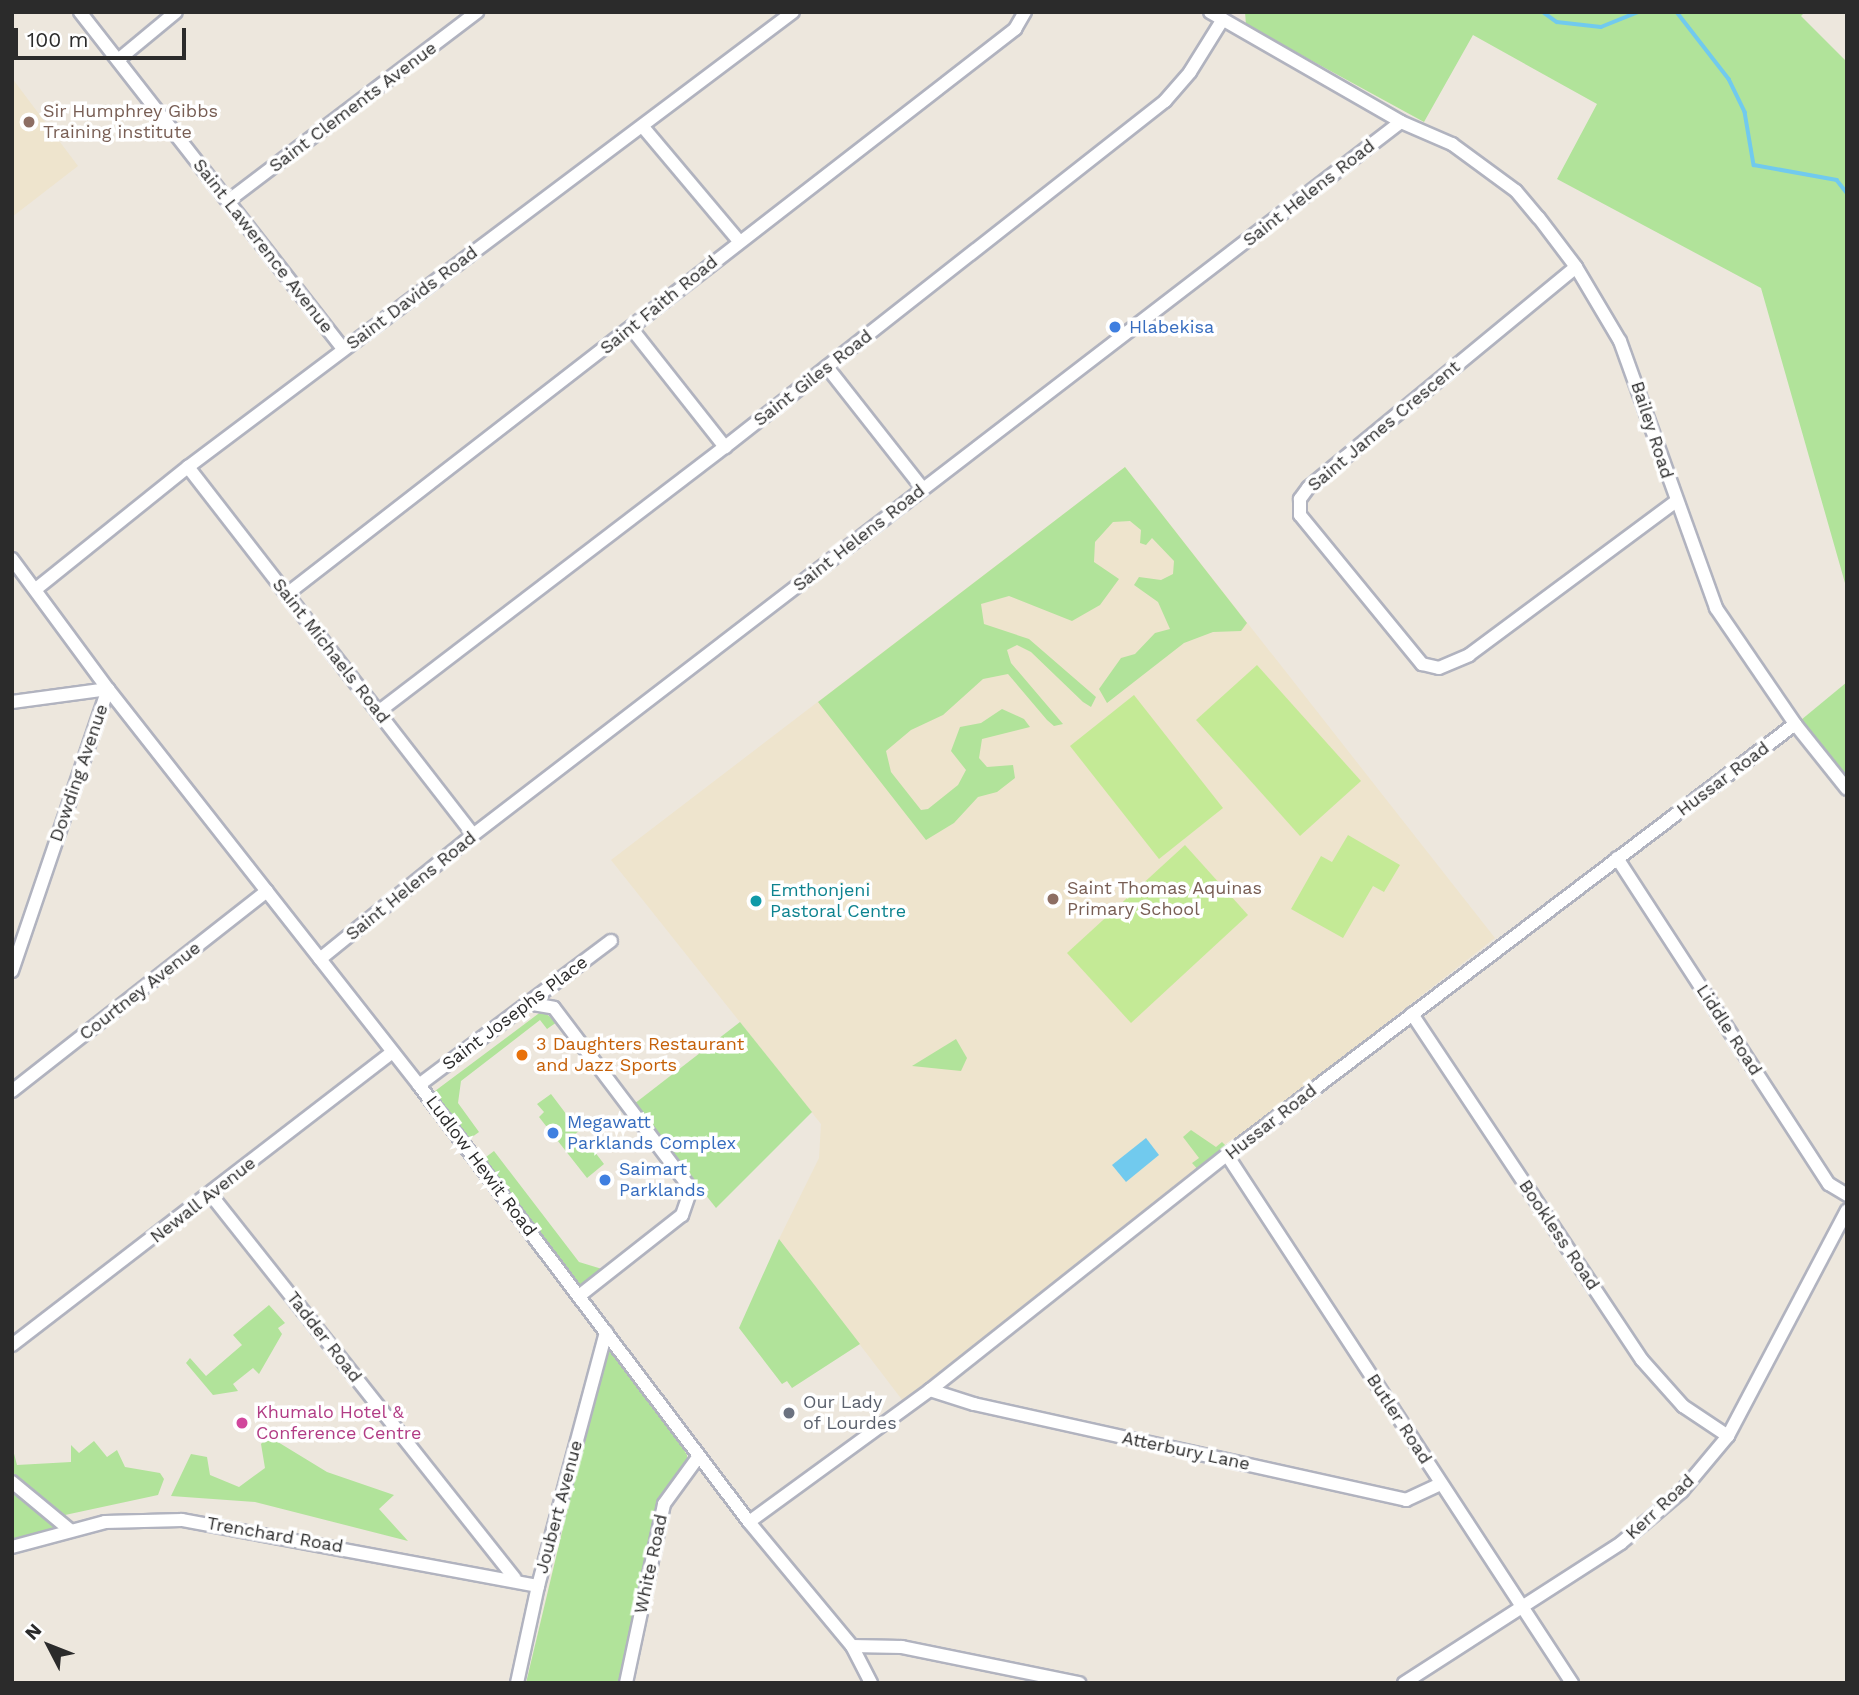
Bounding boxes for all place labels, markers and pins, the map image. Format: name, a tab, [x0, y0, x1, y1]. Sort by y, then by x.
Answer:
place label: Sir Humphrey Gibbs Training institute	[43, 101, 219, 144]
marker: Sir Humphrey Gibbs Training institute	[21, 114, 37, 130]
place label: Hlabekisa	[1129, 316, 1214, 338]
marker: Hlabekisa	[1107, 319, 1123, 335]
place label: Saint Thomas Aquinas Primary School	[1067, 878, 1263, 920]
place label: Emthonjeni Pastoral Centre	[770, 880, 907, 922]
marker: Saint Thomas Aquinas Primary School	[1045, 891, 1061, 907]
marker: Emthonjeni Pastoral Centre	[748, 893, 764, 909]
place label: 3 Daughters Restaurant and Jazz Sports	[536, 1034, 744, 1076]
marker: 3 Daughters Restaurant and Jazz Sports	[514, 1047, 530, 1063]
place label: Megawatt Parklands Complex	[567, 1112, 736, 1154]
marker: Megawatt Parklands Complex	[545, 1125, 561, 1141]
place label: Saimart Parklands	[619, 1159, 705, 1202]
marker: Saimart Parklands	[597, 1172, 613, 1188]
place label: Our Lady of Lourdes	[803, 1392, 897, 1434]
place label: Khumalo Hotel & Conference Centre	[256, 1402, 421, 1444]
marker: Our Lady of Lourdes	[781, 1405, 797, 1421]
marker: Khumalo Hotel & Conference Centre	[234, 1415, 250, 1431]

